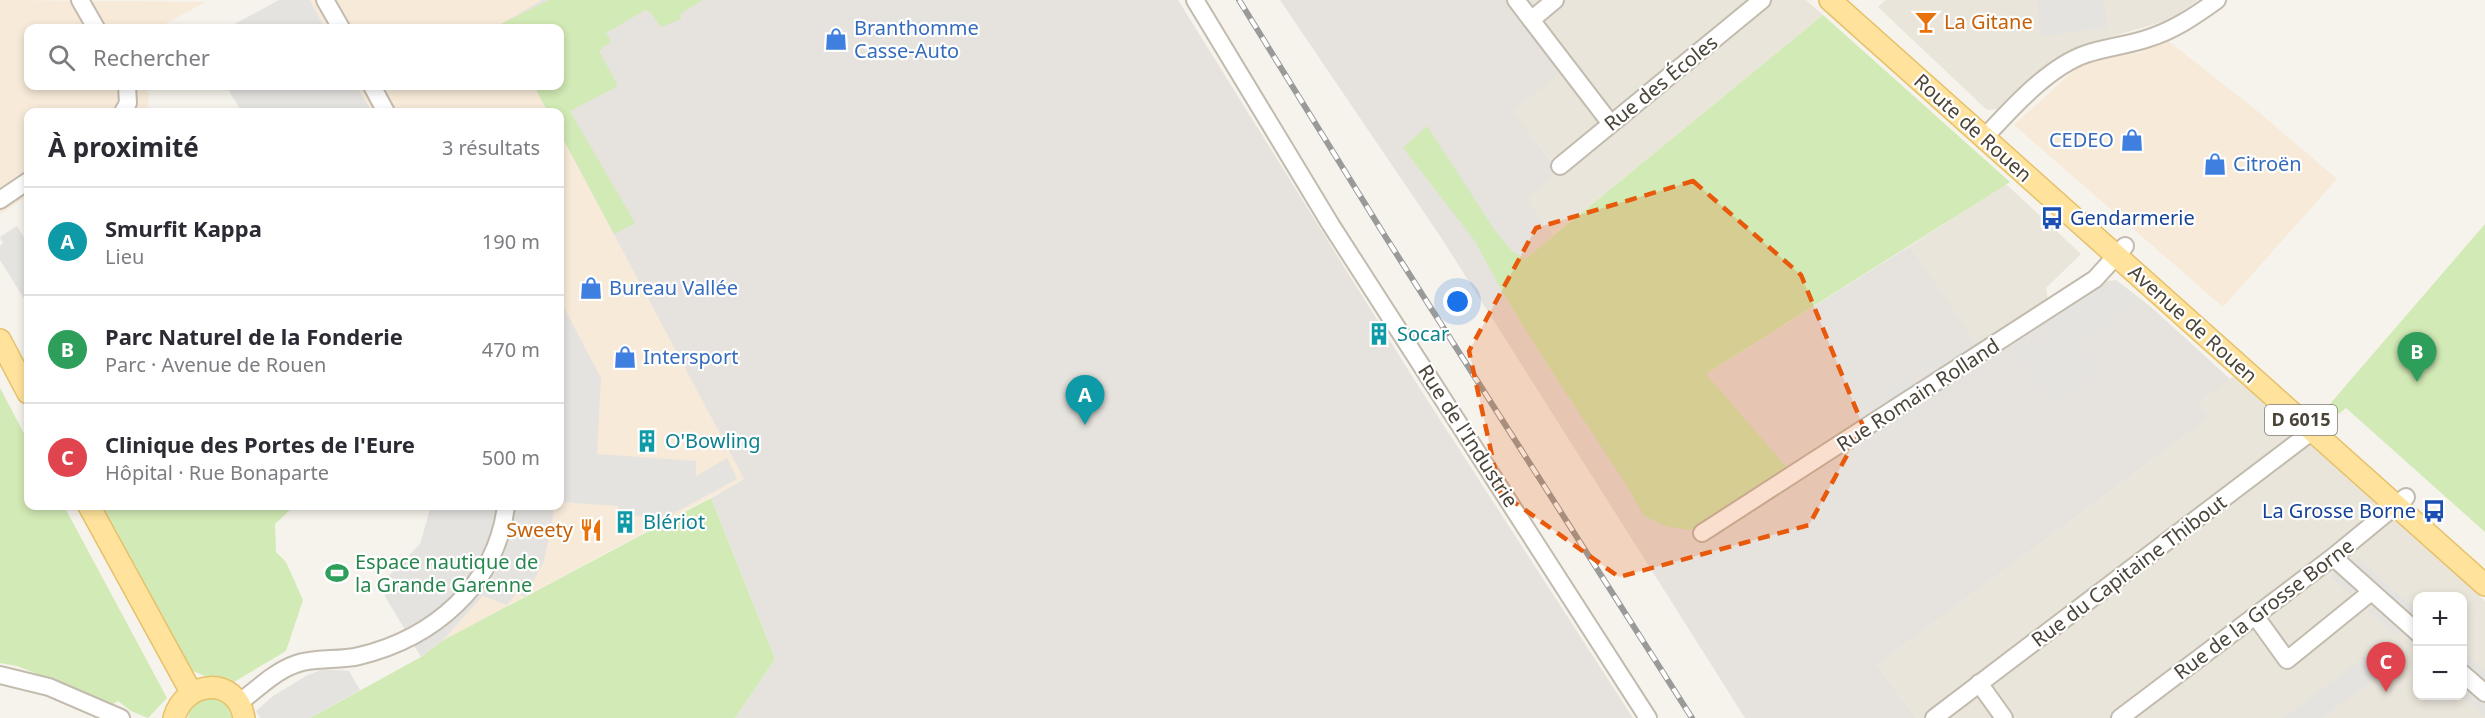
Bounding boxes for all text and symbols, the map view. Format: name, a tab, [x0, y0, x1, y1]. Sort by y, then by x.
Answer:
place label: La Gitane	[1944, 8, 2033, 35]
bar icon: La Gitane	[1913, 9, 1939, 35]
place label: Branthomme Casse-Auto	[854, 14, 979, 64]
search box	[24, 24, 564, 90]
shop icon: Branthomme Casse-Auto	[823, 26, 849, 52]
street label: Rue des Écoles	[1598, 29, 1723, 137]
icon: search	[45, 41, 78, 74]
text: Rechercher	[93, 42, 210, 72]
street label: Route de Rouen	[1909, 67, 2038, 188]
place label: CEDEO	[2049, 126, 2114, 153]
shop icon: CEDEO	[2119, 127, 2145, 153]
text: À proximité	[48, 129, 199, 165]
text: 3 résultats	[442, 134, 540, 161]
place label: Citroën	[2233, 150, 2302, 177]
shop icon: Citroën	[2202, 151, 2228, 177]
place label: Gendarmerie	[2070, 204, 2195, 231]
bus stop icon: Gendarmerie	[2039, 205, 2065, 231]
text: Smurfit Kappa	[105, 213, 262, 243]
text: A	[61, 228, 74, 255]
text: 190 m	[482, 228, 540, 255]
text: Lieu	[105, 243, 144, 270]
street label: Avenue de Rouen	[2123, 258, 2264, 389]
place label: Bureau Vallée	[609, 274, 738, 301]
shop icon: Bureau Vallée	[578, 275, 604, 301]
your location	[1443, 287, 1472, 316]
place label: Socar	[1397, 320, 1449, 347]
text: Parc Naturel de la Fonderie	[105, 321, 403, 351]
building icon: Socar	[1366, 321, 1392, 347]
street label: Rue Romain Rolland	[1831, 332, 2004, 457]
pin: B	[2398, 332, 2436, 382]
text: B	[61, 336, 74, 363]
text: 470 m	[482, 336, 540, 363]
place label: Intersport	[643, 343, 738, 370]
shop icon: Intersport	[612, 344, 638, 370]
text: Parc · Avenue de Rouen	[105, 351, 326, 378]
street label: Rue de l'Industrie	[1412, 359, 1525, 512]
pin: A	[1066, 376, 1104, 425]
road number: D 6015	[2265, 405, 2337, 435]
place label: O'Bowling	[665, 427, 761, 454]
building icon: O'Bowling	[634, 428, 660, 454]
text: Clinique des Portes de l'Eure	[105, 429, 415, 459]
text: C	[61, 444, 74, 471]
text: 500 m	[482, 444, 540, 471]
text: Hôpital · Rue Bonaparte	[105, 459, 329, 486]
street label: Rue du Capitaine Thibout	[2026, 488, 2232, 653]
place label: La Grosse Borne	[2262, 497, 2416, 524]
bus stop icon: La Grosse Borne	[2421, 498, 2447, 524]
place label: Blériot	[643, 508, 705, 535]
building icon: Blériot	[612, 509, 638, 535]
place label: Sweety	[506, 516, 574, 543]
restaurant icon: Sweety	[578, 517, 604, 543]
street label: Rue de la Grosse Borne	[2168, 532, 2359, 685]
place label: Espace nautique de la Grande Garenne	[355, 548, 538, 598]
sports icon: Espace nautique de la Grande Garenne	[324, 560, 350, 586]
map controls	[2413, 592, 2467, 700]
button: +	[2413, 592, 2467, 646]
pin: C	[2366, 642, 2406, 692]
button: −	[2413, 646, 2467, 700]

